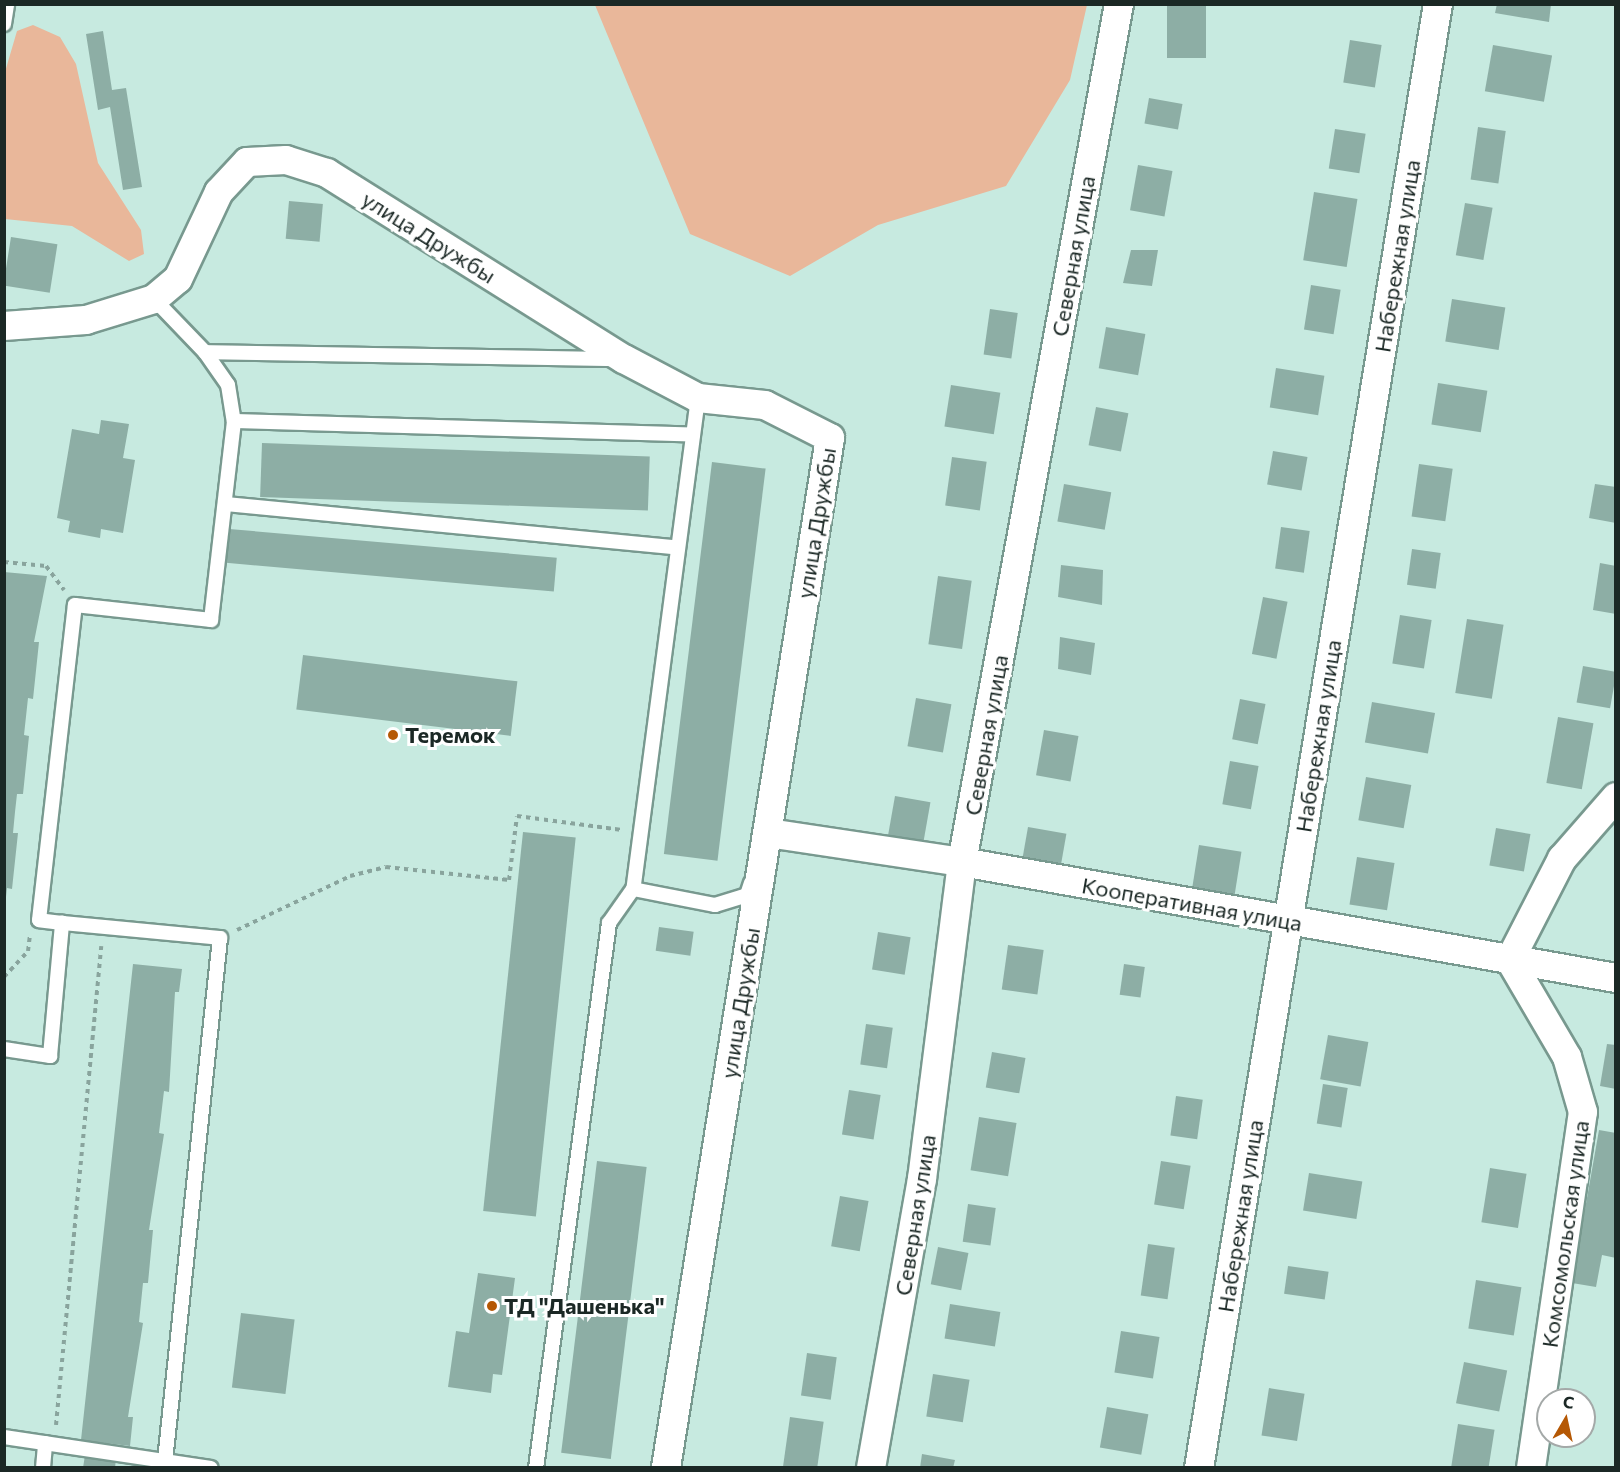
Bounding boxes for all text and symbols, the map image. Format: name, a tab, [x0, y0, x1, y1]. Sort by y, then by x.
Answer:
street label: Набережная улица	[1369, 158, 1425, 354]
street label: Северная улица	[1046, 174, 1100, 338]
street label: улица Дружбы	[357, 185, 501, 289]
street label: улица Дружбы	[791, 446, 841, 600]
street label: Набережная улица	[1290, 638, 1346, 834]
street label: Северная улица	[959, 653, 1013, 817]
place label: Теремок	[405, 722, 496, 748]
marker: Теремок	[386, 728, 400, 742]
street label: Кооперативная улица	[1080, 872, 1304, 936]
street label: улица Дружбы	[715, 926, 765, 1080]
street label: Набережная улица	[1212, 1118, 1268, 1314]
street label: Комсомольская улица	[1536, 1119, 1594, 1349]
street label: Северная улица	[889, 1133, 941, 1297]
place label: ТД "Дашенька"	[504, 1293, 665, 1319]
marker: ТД "Дашенька"	[485, 1299, 499, 1313]
north arrow	[1536, 1388, 1596, 1448]
text: С	[1562, 1391, 1575, 1412]

